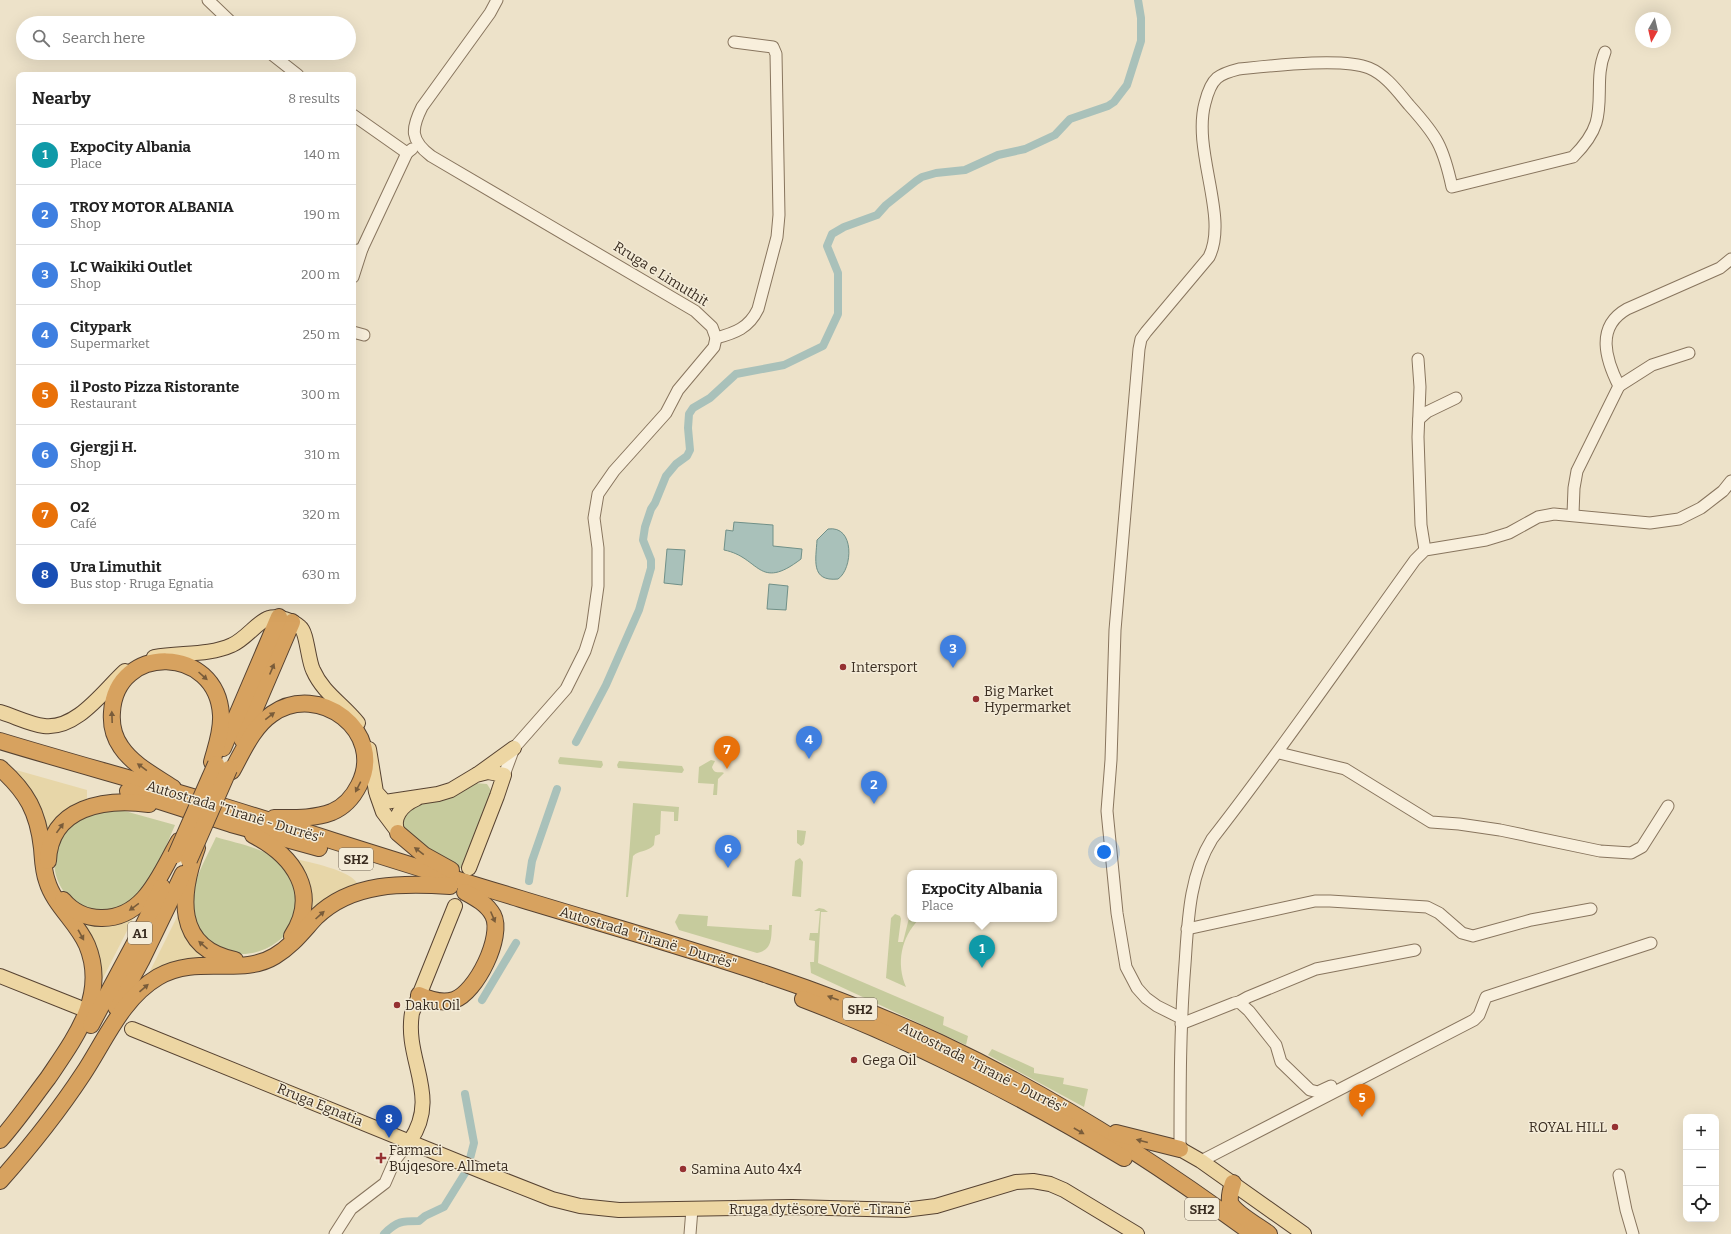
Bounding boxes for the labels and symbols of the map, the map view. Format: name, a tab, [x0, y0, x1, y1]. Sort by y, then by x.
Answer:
north arrow	[1635, 12, 1671, 48]
street label: Rruga e Limuthit	[610, 238, 712, 310]
pin: 3	[940, 635, 966, 668]
place label: Intersport	[851, 659, 918, 676]
marker: Intersport	[838, 662, 848, 672]
one-way arrow	[269, 664, 275, 675]
one-way arrow	[198, 672, 209, 681]
place label: Big Market Hypermarket	[984, 683, 1071, 716]
marker: Big Market Hypermarket	[971, 694, 981, 704]
one-way arrow	[109, 710, 115, 723]
one-way arrow	[264, 712, 275, 720]
pin: 4	[796, 726, 822, 759]
pin: 7	[714, 736, 740, 769]
one-way arrow	[137, 763, 147, 771]
pin: 2	[861, 771, 887, 804]
street label: Autostrada "Tiranë - Durrës"	[145, 777, 325, 847]
one-way arrow	[355, 781, 361, 793]
one-way arrow	[56, 823, 64, 834]
pin: 6	[715, 835, 741, 868]
your location	[1094, 842, 1114, 862]
one-way arrow	[414, 847, 425, 855]
road number: SH2	[339, 848, 373, 870]
one-way arrow	[129, 903, 140, 911]
street label: Autostrada "Tiranë - Durrës"	[558, 903, 738, 973]
one-way arrow	[315, 910, 325, 919]
one-way arrow	[490, 912, 496, 923]
road number: A1	[128, 922, 152, 944]
one-way arrow	[78, 929, 84, 941]
pin: 1	[969, 935, 995, 968]
one-way arrow	[198, 940, 208, 949]
one-way arrow	[139, 983, 149, 992]
one-way arrow	[827, 995, 839, 1001]
place label: Daku Oil	[405, 997, 460, 1014]
road number: SH2	[843, 998, 877, 1020]
marker: Daku Oil	[392, 1000, 402, 1010]
street label: Autostrada "Tiranë - Durrës"	[897, 1019, 1069, 1117]
place label: Gega Oil	[862, 1052, 916, 1069]
marker: Gega Oil	[849, 1055, 859, 1065]
street label: Rruga Egnatia	[275, 1080, 366, 1130]
pin: 5	[1349, 1084, 1375, 1117]
pin: 8	[376, 1105, 402, 1138]
place label: ROYAL HILL	[1529, 1119, 1607, 1136]
marker: ROYAL HILL	[1610, 1122, 1620, 1132]
one-way arrow	[1073, 1127, 1085, 1134]
one-way arrow	[1136, 1137, 1148, 1143]
place label: Farmaci Bujqesore Allmeta	[389, 1142, 509, 1175]
marker: Farmaci Bujqesore Allmeta	[376, 1153, 386, 1163]
place label: Samina Auto 4x4	[691, 1161, 802, 1178]
marker: Samina Auto 4x4	[678, 1164, 688, 1174]
road number: SH2	[1185, 1198, 1219, 1220]
street label: Rruga dytësore Vorë -Tiranë	[729, 1201, 911, 1218]

